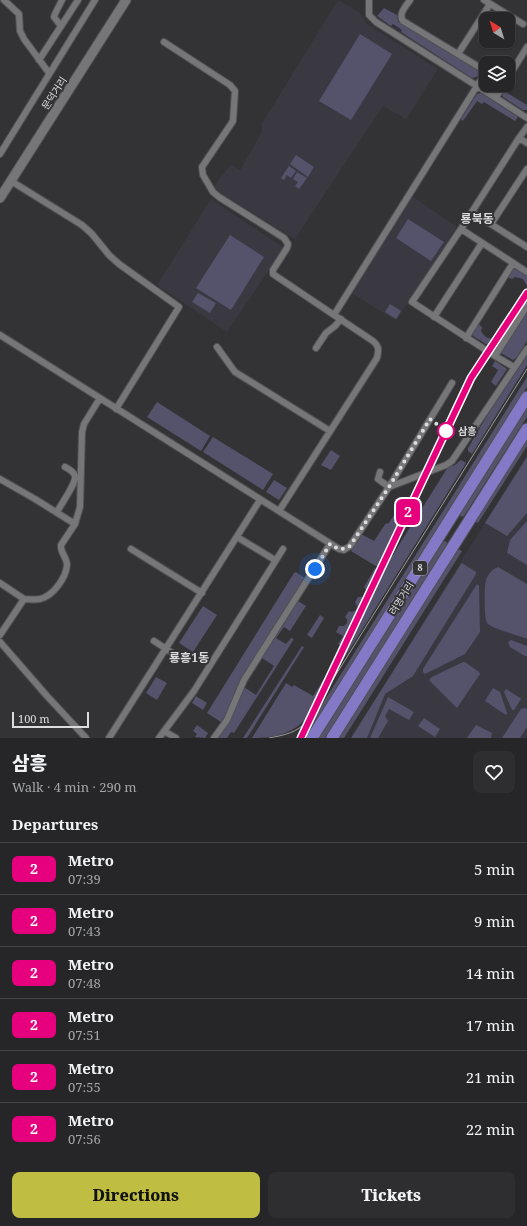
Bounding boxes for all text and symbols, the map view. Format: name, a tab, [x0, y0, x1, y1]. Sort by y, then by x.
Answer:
north arrow	[479, 12, 515, 48]
map controls	[479, 12, 515, 92]
button: layers	[479, 56, 515, 92]
street label: 문덕거리	[38, 74, 70, 112]
district label: 룡북동	[460, 210, 494, 227]
marker: 삼흥	[437, 422, 455, 440]
place label: 삼흥	[458, 424, 476, 438]
line badge: 2	[395, 499, 421, 525]
text: 2	[404, 502, 412, 521]
your location	[305, 559, 325, 579]
road number: 8	[413, 561, 427, 575]
street label: 려명거리	[385, 579, 417, 617]
district label: 룡흥1동	[169, 649, 209, 666]
scale bar	[12, 710, 89, 729]
text: 100 m	[18, 711, 50, 726]
text: 삼흥	[12, 750, 47, 776]
button: heart	[473, 751, 515, 793]
text: Walk · 4 min · 290 m	[12, 778, 137, 796]
text: Departures	[12, 814, 98, 834]
text: Metro	[68, 850, 114, 870]
text: 2	[30, 859, 38, 878]
text: 5 min	[474, 859, 515, 879]
text: 07:39	[68, 870, 101, 888]
text: Metro	[68, 902, 114, 922]
text: 2	[30, 911, 38, 930]
text: 9 min	[474, 911, 515, 931]
text: 07:43	[68, 922, 101, 940]
text: Metro	[68, 954, 114, 974]
text: 2	[30, 963, 38, 982]
text: 14 min	[466, 963, 515, 983]
text: 07:48	[68, 974, 101, 992]
text: Metro	[68, 1006, 114, 1026]
text: 2	[30, 1015, 38, 1034]
text: 17 min	[466, 1015, 515, 1035]
text: 07:51	[68, 1026, 101, 1044]
text: Metro	[68, 1058, 114, 1078]
text: 2	[30, 1067, 38, 1086]
text: 21 min	[466, 1067, 515, 1087]
text: 07:55	[68, 1078, 101, 1096]
text: Metro	[68, 1110, 114, 1130]
text: 2	[30, 1119, 38, 1138]
text: 22 min	[466, 1119, 515, 1139]
text: 07:56	[68, 1130, 101, 1148]
button: Directions	[12, 1172, 260, 1218]
button: Tickets	[268, 1172, 515, 1218]

